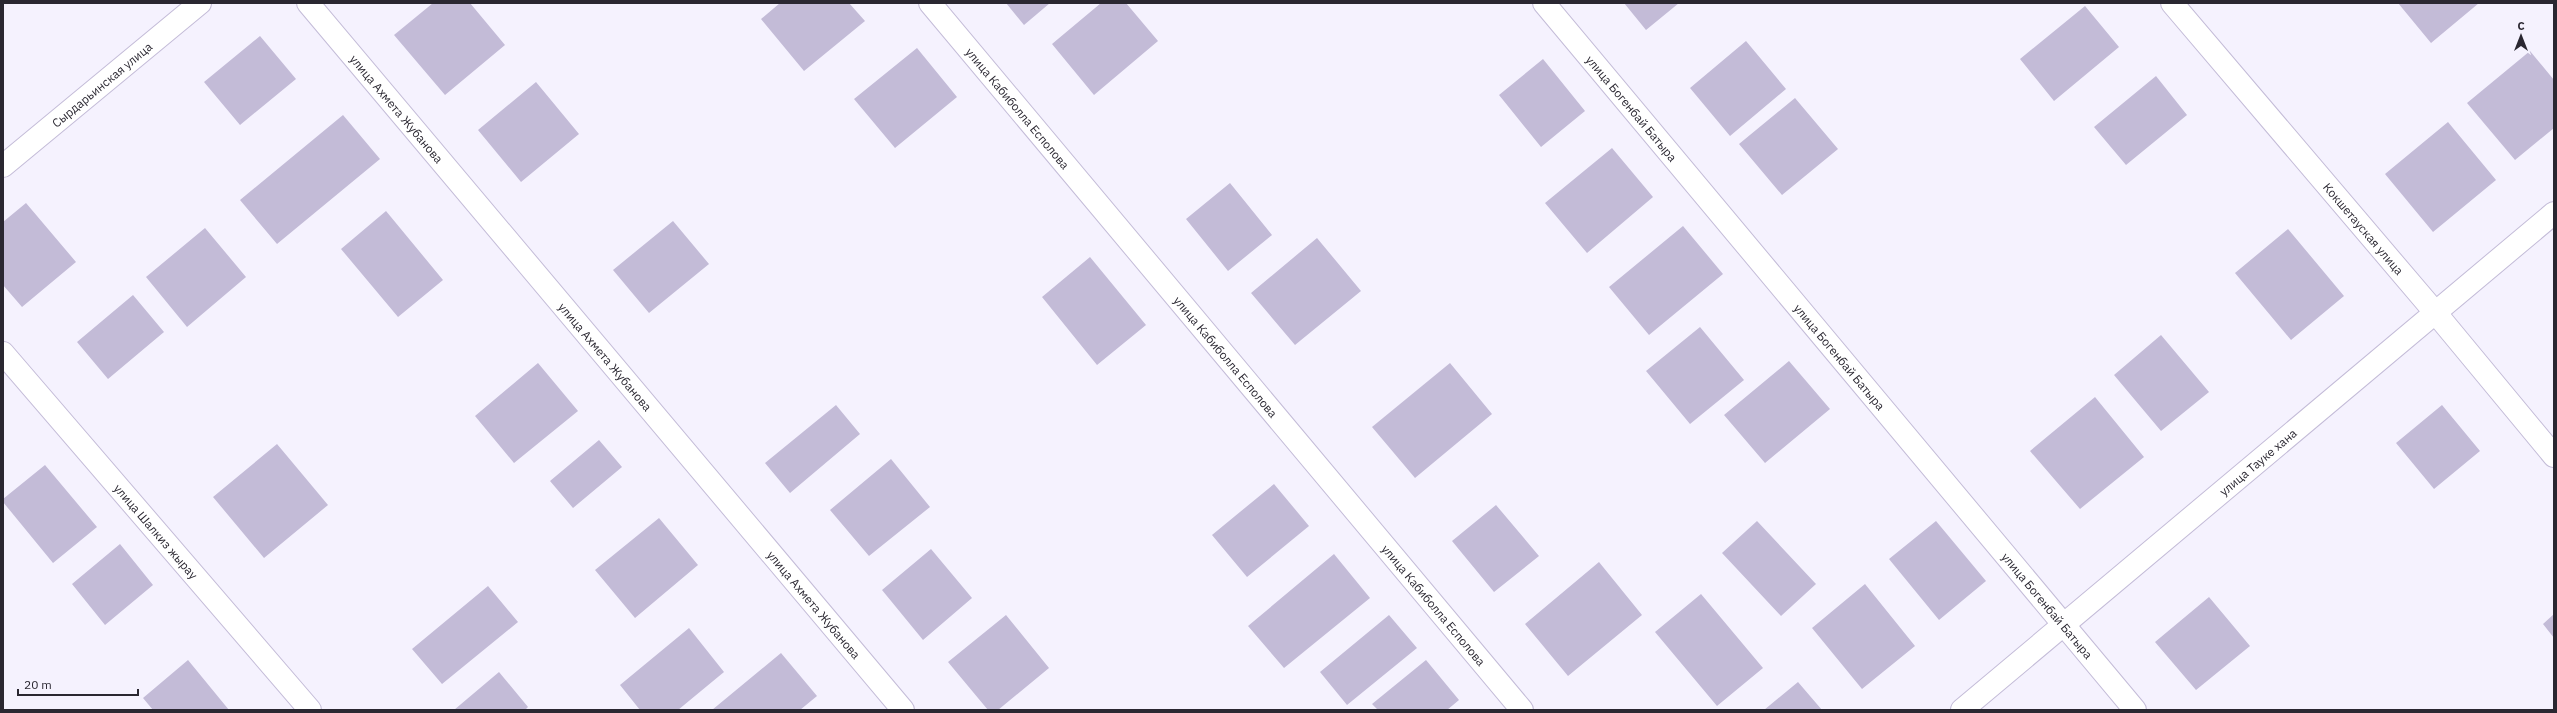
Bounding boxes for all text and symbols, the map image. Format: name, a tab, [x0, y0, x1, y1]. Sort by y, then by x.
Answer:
north arrow	[2501, 16, 2541, 56]
text: С	[2517, 19, 2525, 33]
street label: Сырдарьинская улица	[48, 38, 155, 130]
street label: улица Кабиболла Есполова	[963, 44, 1073, 172]
street label: улица Ахмета Жубанова	[347, 51, 447, 166]
street label: улица Богенбай Батыра	[1583, 52, 1681, 165]
street label: Кокшетауская улица	[2320, 179, 2408, 278]
street label: улица Кабиболла Есполова	[1171, 293, 1281, 421]
street label: улица Ахмета Жубанова	[556, 299, 656, 414]
street label: улица Богенбай Батыра	[1791, 301, 1889, 413]
street label: улица Тауке хана	[2216, 425, 2300, 499]
street label: улица Шалкиз жырау	[111, 481, 201, 582]
street label: улица Кабиболла Есполова	[1379, 541, 1489, 669]
street label: улица Ахмета Жубанова	[764, 547, 864, 662]
street label: улица Богенбай Батыра	[1999, 549, 2097, 662]
scale bar	[18, 671, 138, 697]
text: 20 m	[24, 677, 52, 692]

